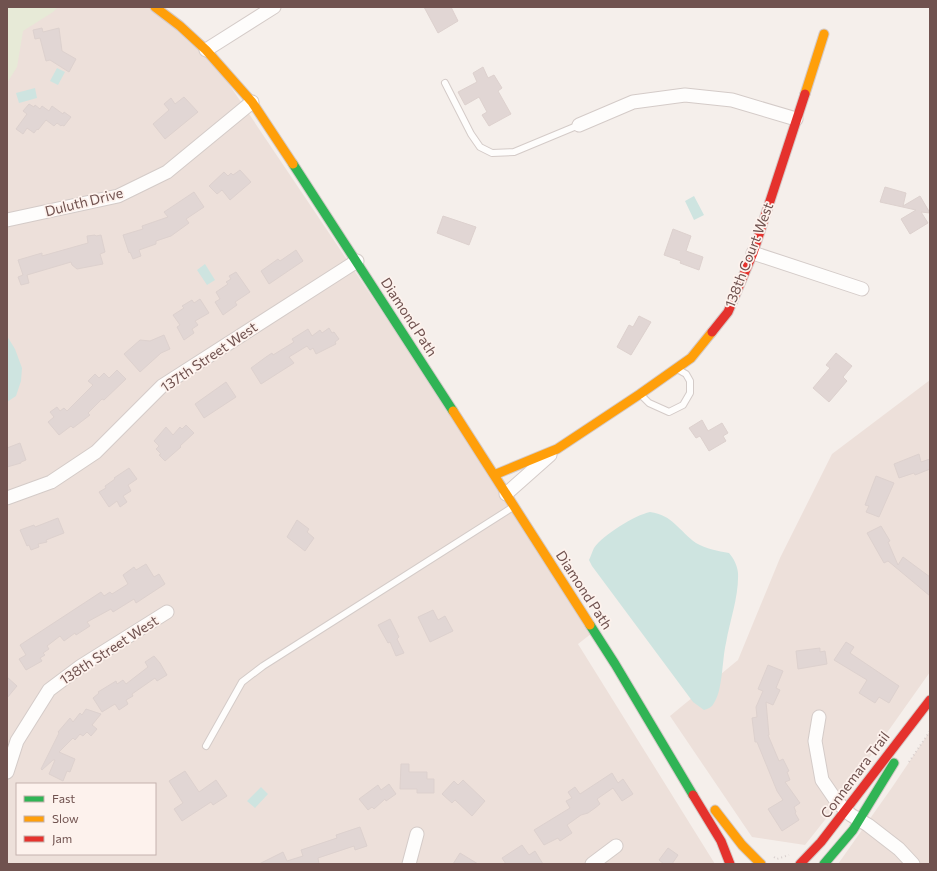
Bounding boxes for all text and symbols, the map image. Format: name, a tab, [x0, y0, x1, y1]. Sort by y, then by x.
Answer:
street label: Duluth Drive	[43, 184, 125, 219]
street label: 138th Court West	[721, 200, 777, 310]
street label: Diamond Path	[378, 274, 441, 359]
street label: 137th Street West	[157, 318, 260, 395]
street label: Diamond Path	[553, 547, 616, 632]
street label: 138th Street West	[56, 611, 161, 688]
street label: Connemara Trail	[816, 728, 893, 821]
legend	[16, 783, 156, 855]
text: Fast	[52, 791, 75, 805]
text: Slow	[52, 811, 79, 825]
text: Jam	[52, 831, 72, 846]

